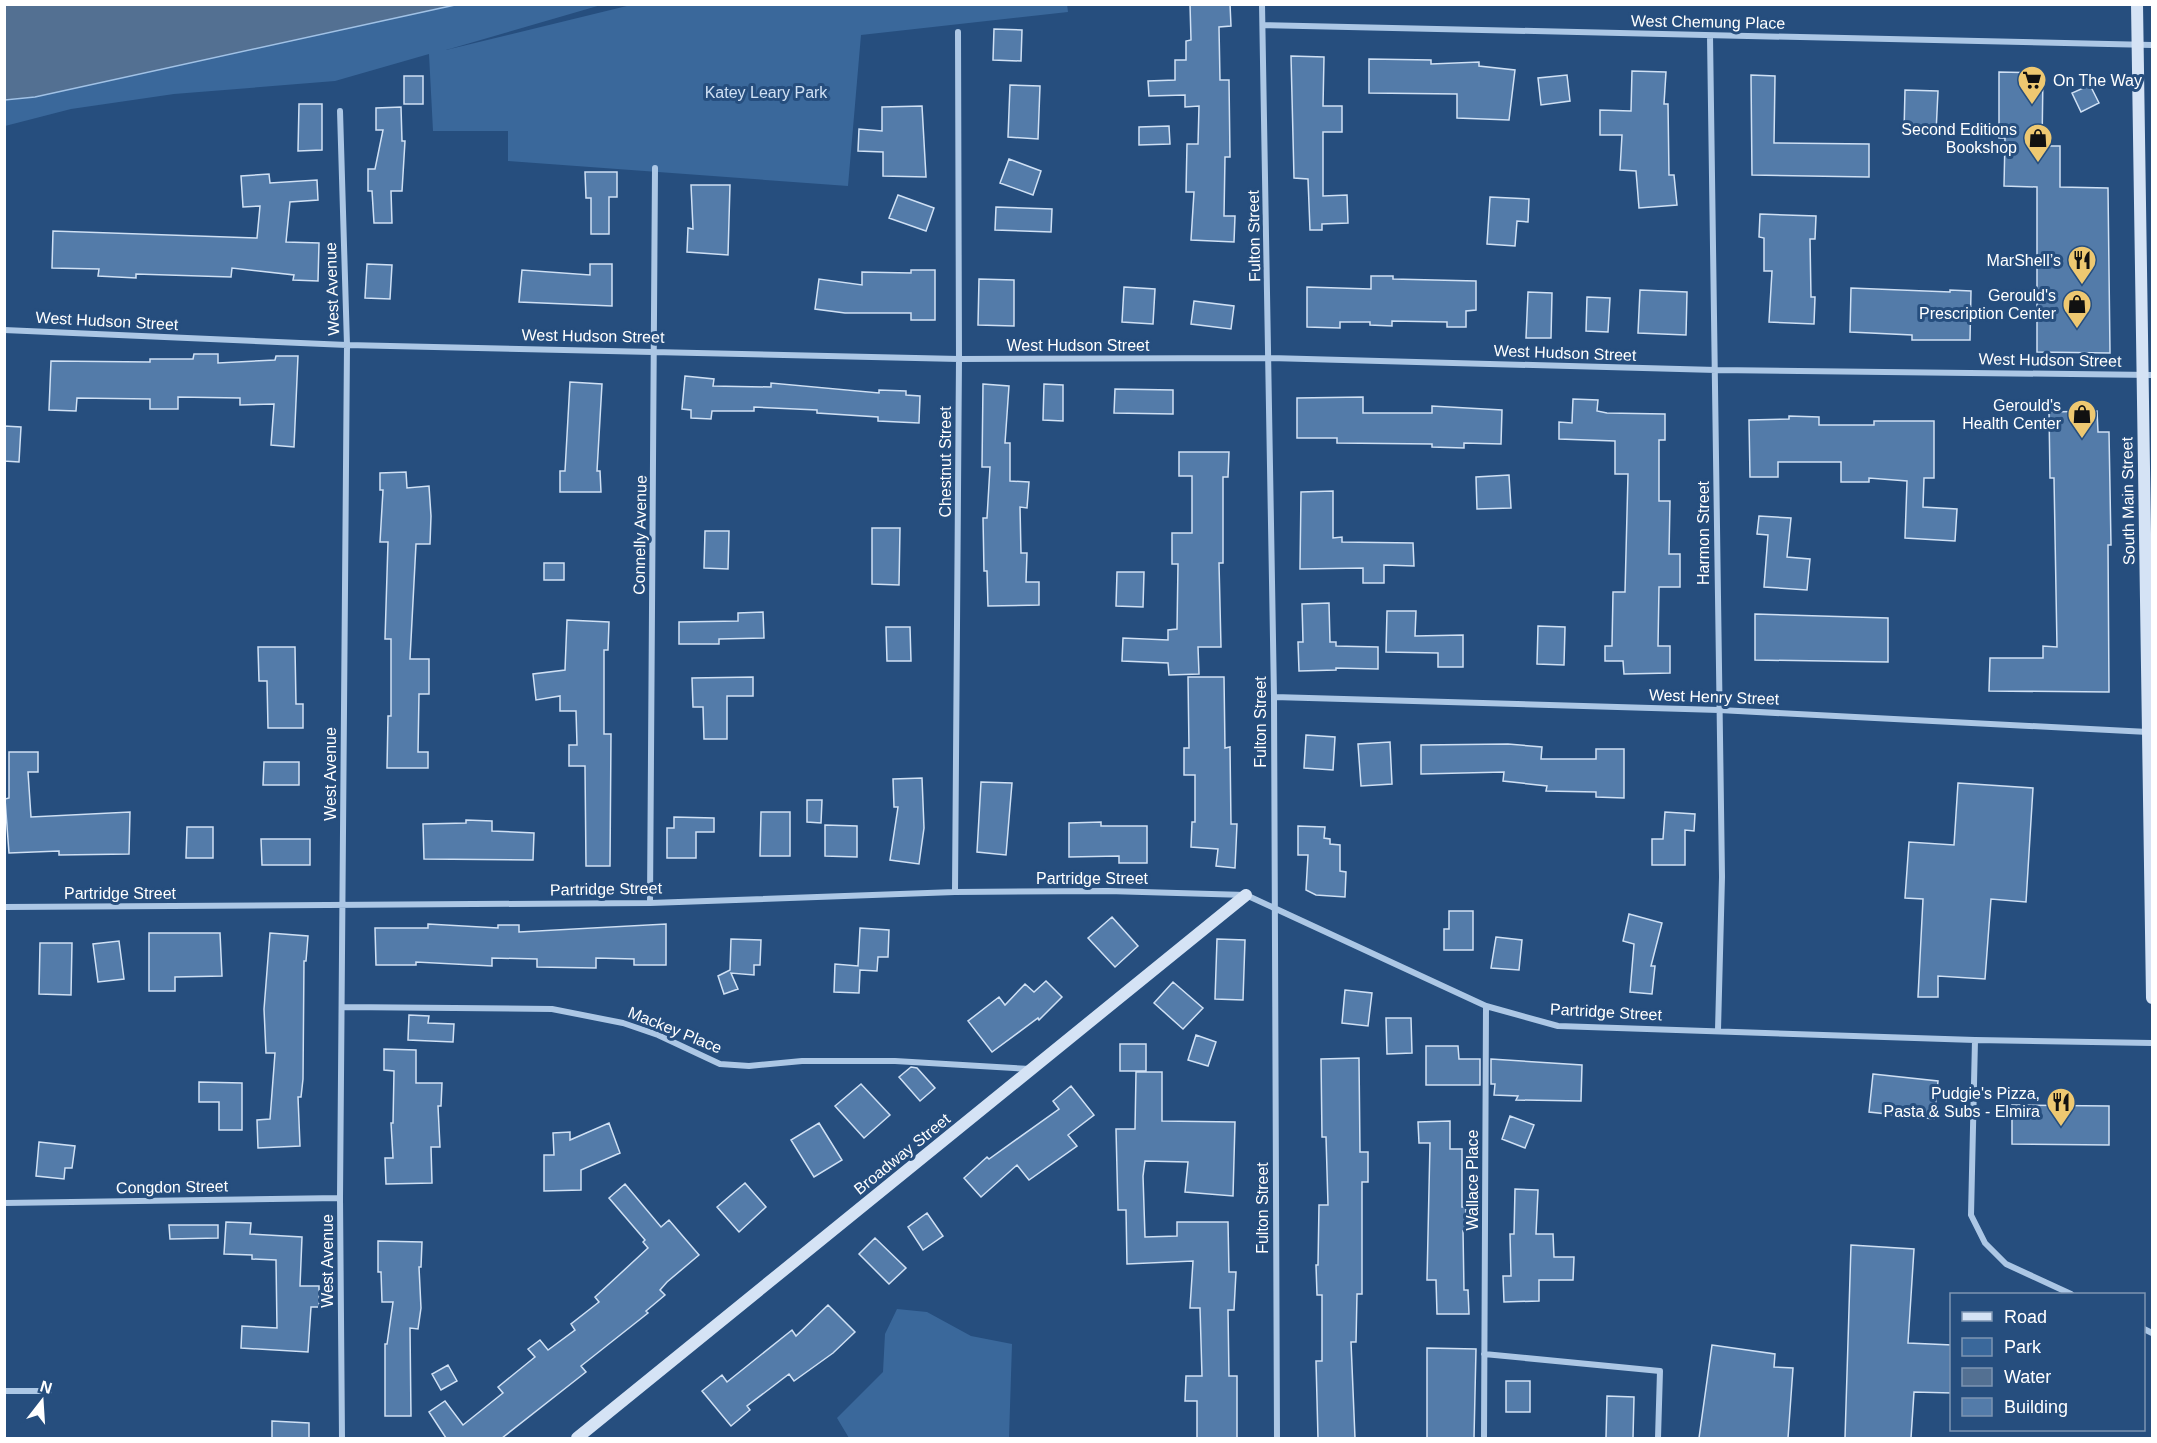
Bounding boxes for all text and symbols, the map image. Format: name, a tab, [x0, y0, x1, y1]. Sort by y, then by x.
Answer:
street label: West Chemung Place	[1631, 12, 1785, 32]
supermarket icon: On The Way	[2016, 64, 2048, 106]
place label: On The Way	[2053, 72, 2142, 89]
park label: Katey Leary Park	[705, 84, 828, 101]
place label: Second Editions Bookshop	[1901, 121, 2017, 156]
shop icon: Second Editions Bookshop	[2022, 122, 2054, 164]
street label: Fulton Street	[1245, 190, 1263, 282]
street label: West Avenue	[322, 242, 342, 336]
restaurant icon: MarShell’s	[2066, 244, 2098, 286]
place label: MarShell’s	[1987, 252, 2061, 269]
place label: Gerould's Prescription Center	[1919, 287, 2057, 322]
shop icon: Gerould's Prescription Center	[2061, 288, 2093, 330]
street label: West Hudson Street	[35, 309, 179, 333]
street label: West Hudson Street	[521, 326, 665, 346]
street label: West Hudson Street	[1007, 337, 1150, 354]
street label: West Hudson Street	[1493, 342, 1637, 364]
street label: West Hudson Street	[1978, 350, 2122, 370]
place label: Gerould's Health Center	[1962, 397, 2062, 432]
shop icon: Gerould's Health Center	[2066, 398, 2098, 440]
street label: Chestnut Street	[937, 406, 954, 518]
street label: South Main Street	[2118, 436, 2138, 565]
street label: Connelly Avenue	[630, 475, 650, 595]
street label: Harmon Street	[1695, 480, 1712, 585]
street label: Fulton Street	[1252, 676, 1269, 768]
street label: West Henry Street	[1649, 686, 1780, 708]
street label: West Avenue	[322, 727, 339, 821]
street label: Partridge Street	[1036, 870, 1149, 887]
street label: Partridge Street	[550, 880, 663, 898]
street label: Partridge Street	[64, 885, 177, 902]
street label: Partridge Street	[1550, 1001, 1663, 1023]
street label: Mackey Place	[626, 1003, 724, 1057]
place label: Pudgie's Pizza, Pasta & Subs - Elmira	[1884, 1085, 2040, 1120]
restaurant icon: Pudgie's Pizza, Pasta & Subs - Elmira	[2045, 1086, 2077, 1128]
street label: Broadway Street	[851, 1110, 954, 1198]
street label: Wallace Place	[1464, 1130, 1481, 1230]
street label: Fulton Street	[1254, 1162, 1271, 1254]
street label: Congdon Street	[116, 1178, 229, 1196]
street label: West Avenue	[319, 1214, 336, 1308]
legend	[1950, 1293, 2145, 1431]
text: Road	[2004, 1307, 2047, 1327]
text: Park	[2004, 1337, 2042, 1357]
text: Water	[2004, 1367, 2051, 1387]
north arrow	[12, 1371, 72, 1431]
text: N	[38, 1377, 54, 1397]
text: Building	[2004, 1397, 2068, 1417]

